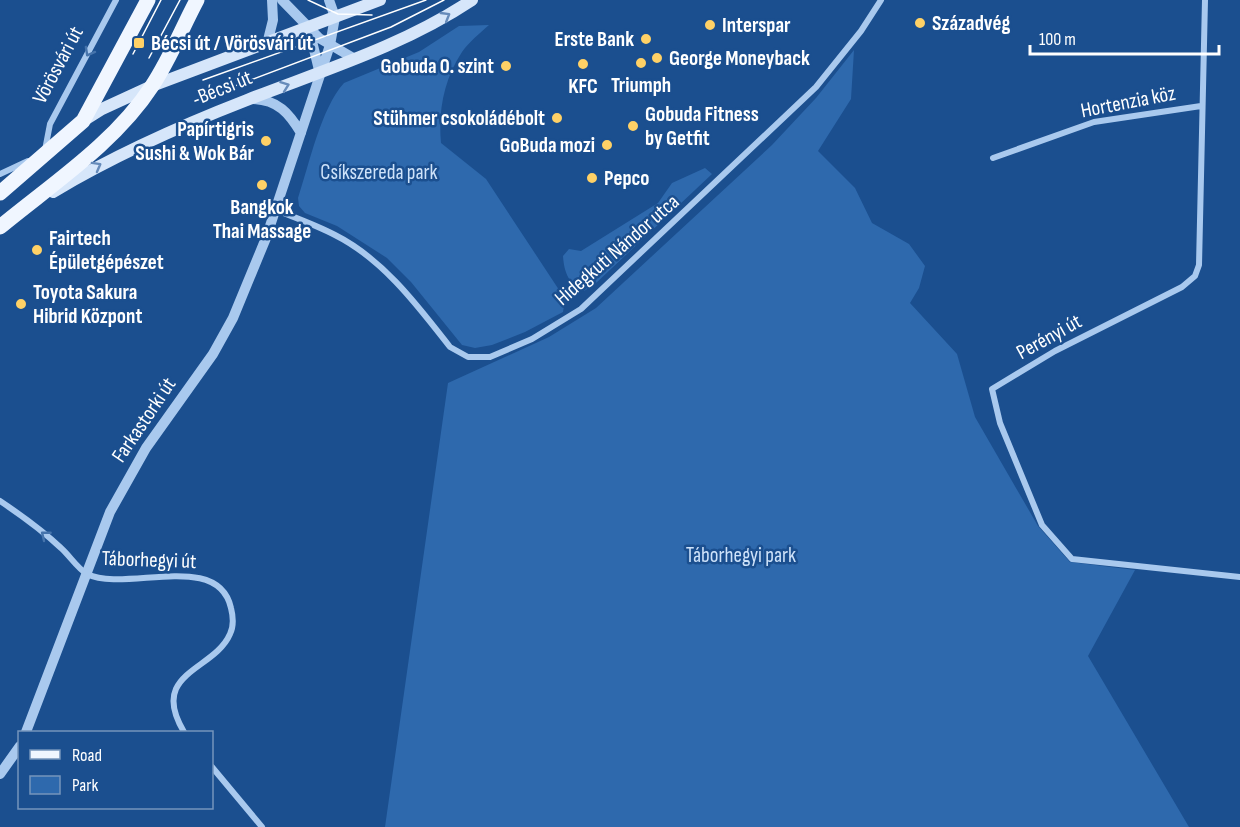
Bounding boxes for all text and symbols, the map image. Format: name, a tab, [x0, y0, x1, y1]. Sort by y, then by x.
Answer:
place label: Századvég	[932, 11, 1010, 36]
one-way arrow	[440, 12, 450, 24]
place label: Interspar	[722, 13, 791, 38]
marker: Századvég	[913, 16, 927, 30]
marker: Interspar	[703, 18, 717, 32]
scale bar	[1030, 18, 1219, 56]
street label: Vörösvári út	[27, 22, 89, 108]
place label: Erste Bank	[555, 27, 634, 52]
text: 100 m	[1039, 29, 1076, 50]
place label: Bécsi út / Vörösvári út	[151, 31, 313, 56]
marker: Erste Bank	[639, 32, 653, 46]
marker: Bécsi út / Vörösvári út	[132, 36, 146, 50]
one-way arrow	[85, 45, 96, 56]
place label: George Moneyback	[669, 46, 810, 71]
marker: George Moneyback	[650, 51, 664, 65]
place label: Gobuda 0. szint	[380, 54, 494, 79]
marker: Triumph	[634, 56, 648, 70]
marker: KFC	[576, 57, 590, 71]
marker: Gobuda 0. szint	[499, 59, 513, 73]
street label: Bécsi út	[194, 65, 256, 109]
place label: Triumph	[611, 73, 671, 98]
place label: KFC	[568, 74, 598, 99]
one-way arrow	[279, 80, 290, 93]
street label: Hortenzia köz	[1079, 80, 1178, 123]
place label: Gobuda Fitness by Getfit	[645, 102, 759, 151]
place label: Stühmer csokoládébolt	[373, 106, 545, 131]
marker: Stühmer csokoládébolt	[550, 111, 564, 125]
place label: Papírtigris Sushi & Wok Bár	[135, 117, 255, 166]
marker: Gobuda Fitness by Getfit	[626, 119, 640, 133]
place label: GoBuda mozi	[499, 133, 595, 158]
marker: Papírtigris Sushi & Wok Bár	[259, 134, 273, 148]
marker: GoBuda mozi	[600, 138, 614, 152]
park label: Csíkszereda park	[320, 160, 438, 185]
one-way arrow	[91, 162, 101, 173]
place label: Pepco	[604, 166, 650, 191]
marker: Pepco	[585, 171, 599, 185]
marker: Bangkok Thai Massage	[255, 178, 269, 192]
street label: Hidegkuti Nándor utca	[550, 189, 684, 311]
place label: Bangkok Thai Massage	[213, 195, 311, 244]
place label: Fairtech Épületgépészet	[49, 226, 164, 275]
marker: Fairtech Épületgépészet	[30, 243, 44, 257]
place label: Toyota Sakura Hibrid Központ	[33, 280, 142, 329]
marker: Toyota Sakura Hibrid Központ	[14, 297, 28, 311]
street label: Perényi út	[1012, 309, 1086, 365]
street label: Farkastorki út	[107, 373, 181, 467]
one-way arrow	[41, 531, 52, 542]
park label: Táborhegyi park	[686, 543, 796, 568]
street label: Táborhegyi út	[101, 546, 197, 574]
legend	[18, 731, 213, 809]
text: Road	[72, 745, 102, 766]
text: Park	[72, 775, 98, 796]

